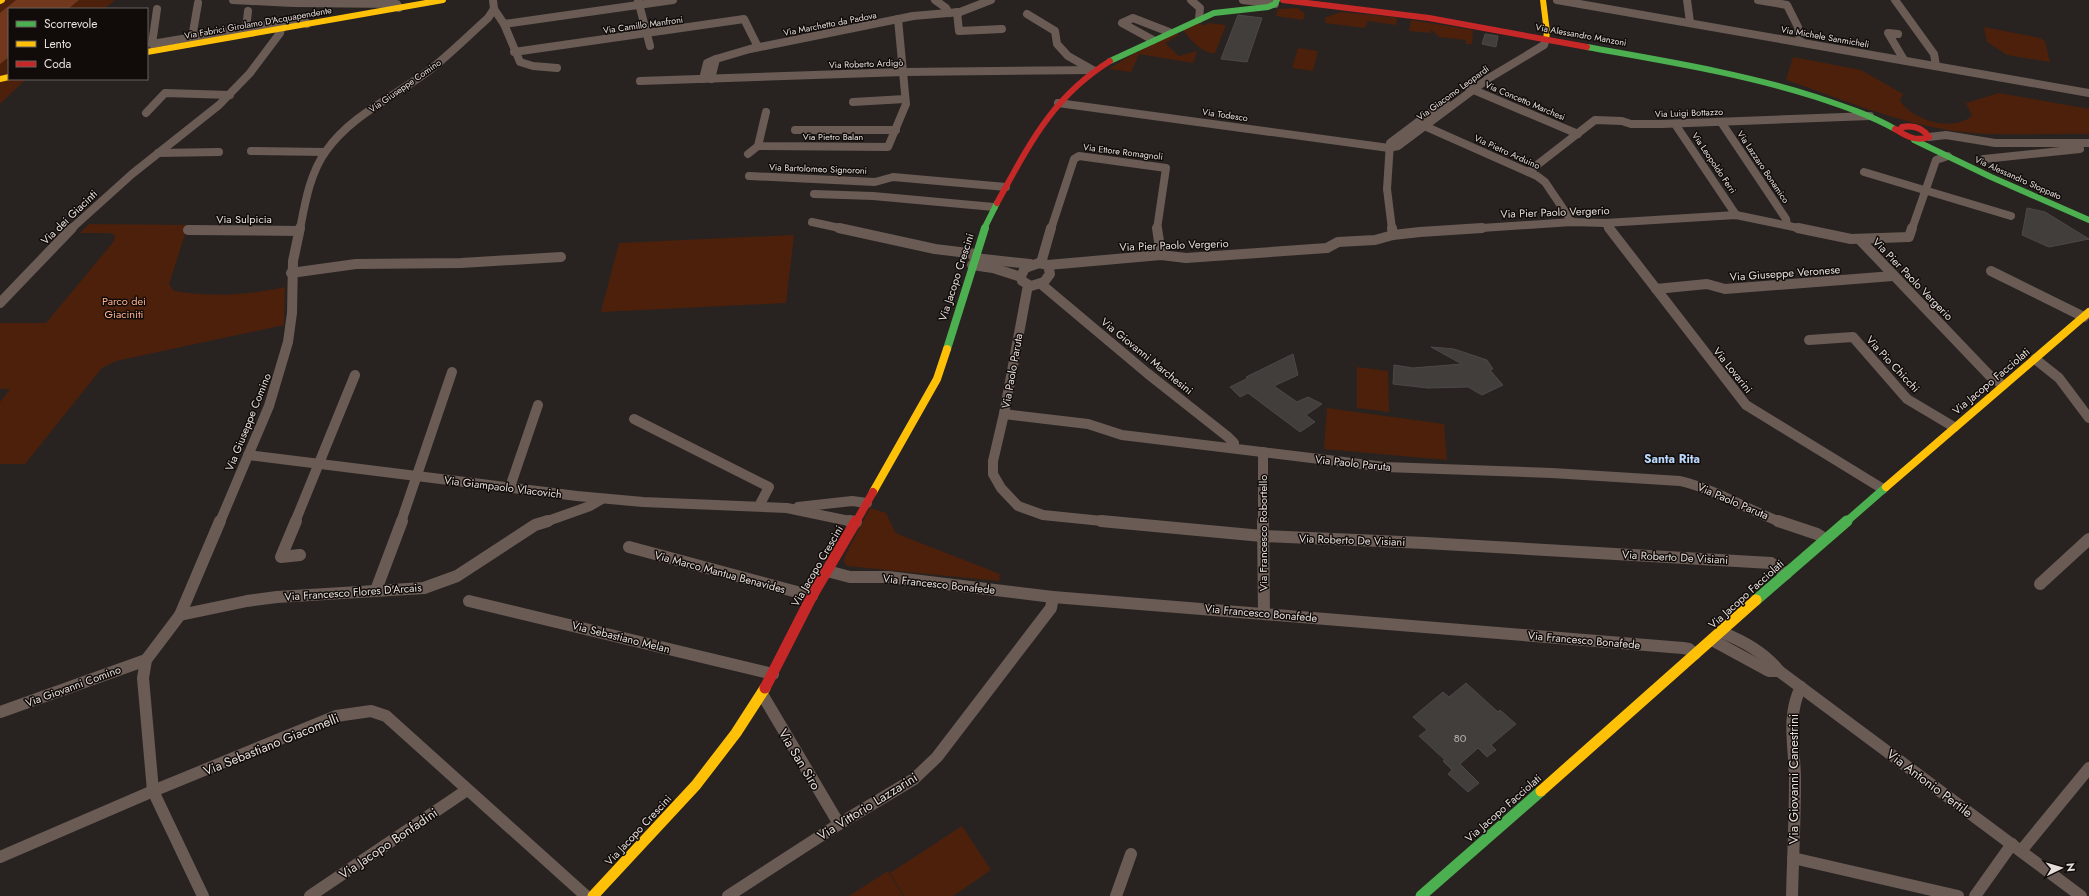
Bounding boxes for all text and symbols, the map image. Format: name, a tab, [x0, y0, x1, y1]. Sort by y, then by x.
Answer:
street label: Via Fabrici Girolamo D'Acquapendente	[183, 3, 333, 42]
legend	[8, 8, 148, 80]
street label: Via Marchetto da Padova	[782, 8, 878, 39]
street label: Via Camillo Manfroni	[602, 12, 684, 37]
text: Scorrevole	[44, 15, 98, 33]
street label: Via Alessandro Manzoni	[1535, 20, 1628, 49]
street label: Via Michele Sanmicheli	[1780, 22, 1870, 51]
text: Lento	[44, 35, 72, 53]
text: Coda	[44, 55, 72, 73]
street label: Via Giuseppe Comino	[366, 56, 443, 115]
street label: Via Roberto Ardigò	[829, 56, 903, 71]
street label: Via Giacomo Leopardi	[1414, 62, 1491, 123]
street label: Via Concetto Marchesi	[1483, 78, 1567, 123]
street label: Via Todesco	[1201, 105, 1249, 124]
street label: Via Luigi Bottazzo	[1655, 105, 1723, 120]
street label: Via Lazzaro Bonamico	[1734, 128, 1793, 206]
street label: Via Pietro Balan	[803, 130, 863, 143]
street label: Via Leopoldo Ferri	[1689, 130, 1740, 196]
street label: Via Pietro Arduino	[1472, 131, 1542, 172]
street label: Via Ettore Romagnoli	[1082, 140, 1164, 163]
street label: Via Alessandro Stoppato	[1973, 153, 2064, 203]
street label: Via Bartolomeo Signoroni	[769, 160, 867, 177]
street label: Via dei Giacinti	[37, 186, 101, 248]
street label: Via Pier Paolo Vergerio	[1500, 202, 1610, 222]
street label: Via Sulpicia	[216, 211, 272, 227]
street label: Via Jacopo Crescini	[934, 231, 978, 323]
street label: Via Pier Paolo Vergerio	[1869, 234, 1957, 324]
street label: Via Pier Paolo Vergerio	[1119, 235, 1229, 255]
street label: Via Giuseppe Veronese	[1729, 261, 1841, 285]
park label: Parco dei Giaciniti	[102, 293, 146, 322]
street label: Via Giovanni Marchesini	[1098, 314, 1197, 398]
street label: Via Paolo Paruta	[998, 332, 1026, 410]
street label: Via Pio Chicchi	[1863, 332, 1924, 396]
street label: Via Lovarini	[1710, 344, 1757, 396]
street label: Via Jacopo Facciolati	[1949, 344, 2033, 418]
street label: Via Giuseppe Comino	[221, 371, 275, 473]
district label: Santa Rita	[1644, 450, 1700, 468]
street label: Via Paolo Paruta	[1314, 451, 1392, 475]
street label: Via Giampaolo Vlacovich	[443, 472, 563, 502]
street label: Via Francesco Robortello	[1255, 475, 1271, 591]
street label: Via Paolo Paruta	[1695, 479, 1771, 523]
street label: Via Jacopo Crescini	[787, 522, 847, 610]
street label: Via Roberto De Visiani	[1299, 530, 1406, 550]
street label: Via Roberto De Visiani	[1621, 546, 1729, 568]
street label: Via Marco Mantua Benavides	[653, 547, 788, 597]
street label: Via Jacopo Facciolati	[1705, 556, 1787, 632]
street label: Via Francesco Bonafede	[882, 570, 996, 598]
street label: Via Francesco Flores D'Arcais	[284, 579, 423, 605]
street label: Via Francesco Bonafede	[1204, 600, 1318, 626]
street label: Via Sebastiano Melan	[570, 617, 672, 657]
street label: Via Francesco Bonafede	[1527, 627, 1641, 653]
street label: Via Giovanni Comino	[23, 661, 123, 711]
street label: Via Sebastiano Giacomelli	[201, 709, 342, 780]
street label: Via Giovanni Canestrini	[1784, 714, 1803, 844]
street label: Via San Siro	[774, 725, 825, 793]
house number: 80	[1454, 730, 1467, 746]
street label: Via Antonio Pertile	[1883, 745, 1977, 822]
street label: Via Vittorio Lazzarini	[813, 768, 921, 845]
street label: Via Jacopo Facciolati	[1461, 770, 1545, 846]
street label: Via Jacopo Crescini	[601, 791, 675, 869]
street label: Via Jacopo Bonfadini	[335, 803, 441, 884]
north arrow	[2041, 848, 2081, 888]
text: N	[2063, 862, 2079, 872]

